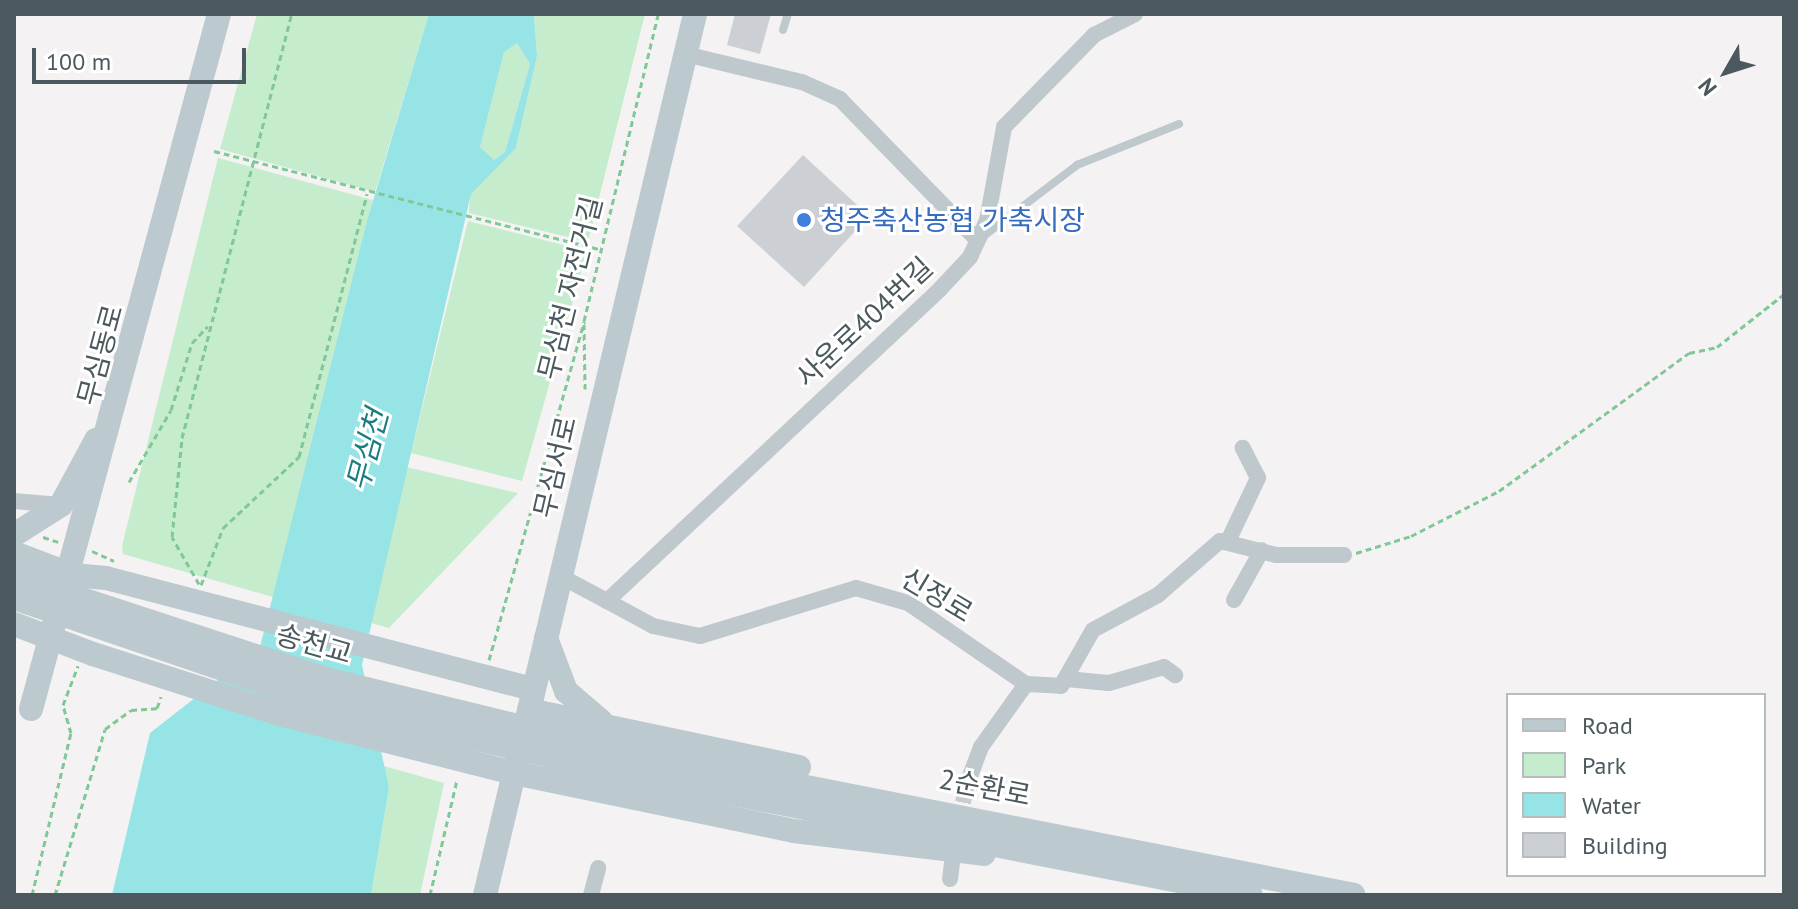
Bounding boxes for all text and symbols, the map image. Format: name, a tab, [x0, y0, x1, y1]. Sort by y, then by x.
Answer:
scale bar	[36, 32, 250, 82]
north arrow	[1686, 32, 1766, 112]
text: 100 m	[46, 46, 111, 77]
text: N	[1692, 73, 1723, 102]
street label: 무심천 자전거길	[531, 193, 609, 383]
place label: 청주축산농협 가축시장	[820, 203, 1085, 237]
marker: 청주축산농협 가축시장	[795, 211, 813, 229]
street label: 사운로404번길	[789, 250, 939, 394]
street label: 무심동로	[70, 301, 130, 409]
water label: 무심천	[339, 405, 395, 495]
street label: 무심서로	[527, 413, 583, 521]
street label: 신정로	[895, 561, 979, 629]
street label: 송천교	[272, 617, 356, 671]
legend	[1506, 693, 1766, 877]
text: Road	[1582, 710, 1633, 741]
text: Park	[1582, 750, 1626, 781]
street label: 2순환로	[936, 762, 1034, 812]
text: Water	[1582, 790, 1641, 821]
text: Building	[1582, 830, 1668, 861]

